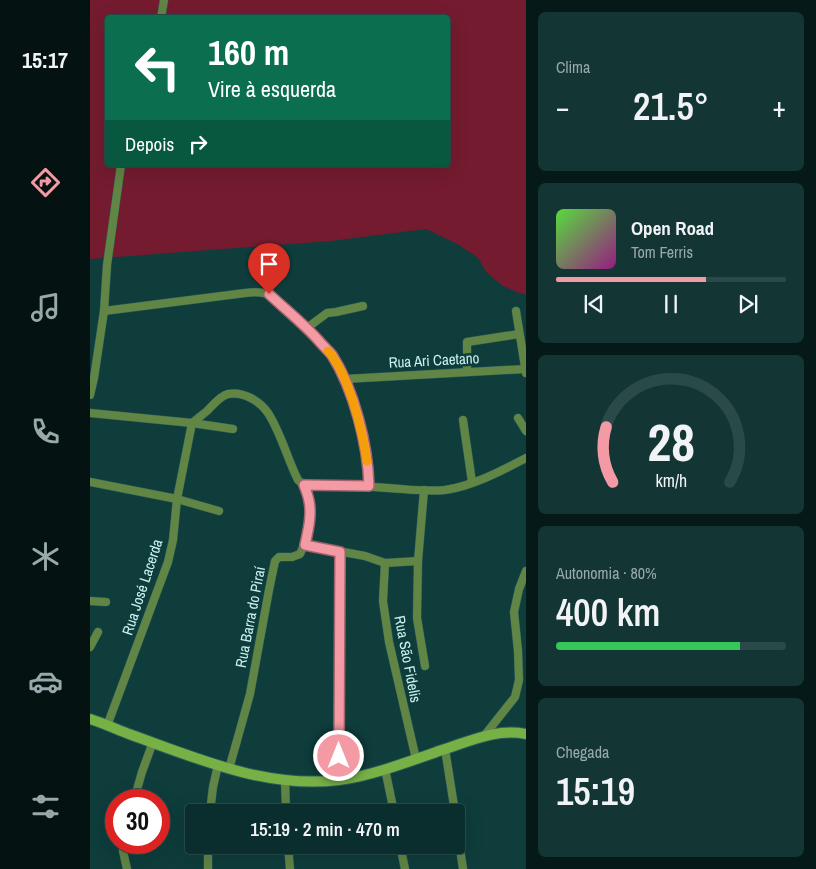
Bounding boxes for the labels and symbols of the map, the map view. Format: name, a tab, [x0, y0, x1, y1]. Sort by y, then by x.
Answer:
pin	[248, 243, 290, 294]
street label: Rua Ari Caetano	[388, 347, 480, 373]
street label: Rua José Lacerda	[117, 536, 167, 638]
street label: Rua Barra do Piraí	[230, 564, 270, 669]
street label: Rua São Fidelis	[389, 614, 427, 704]
position arrow	[312, 729, 364, 781]
speed limit sign: 30	[105, 789, 170, 854]

